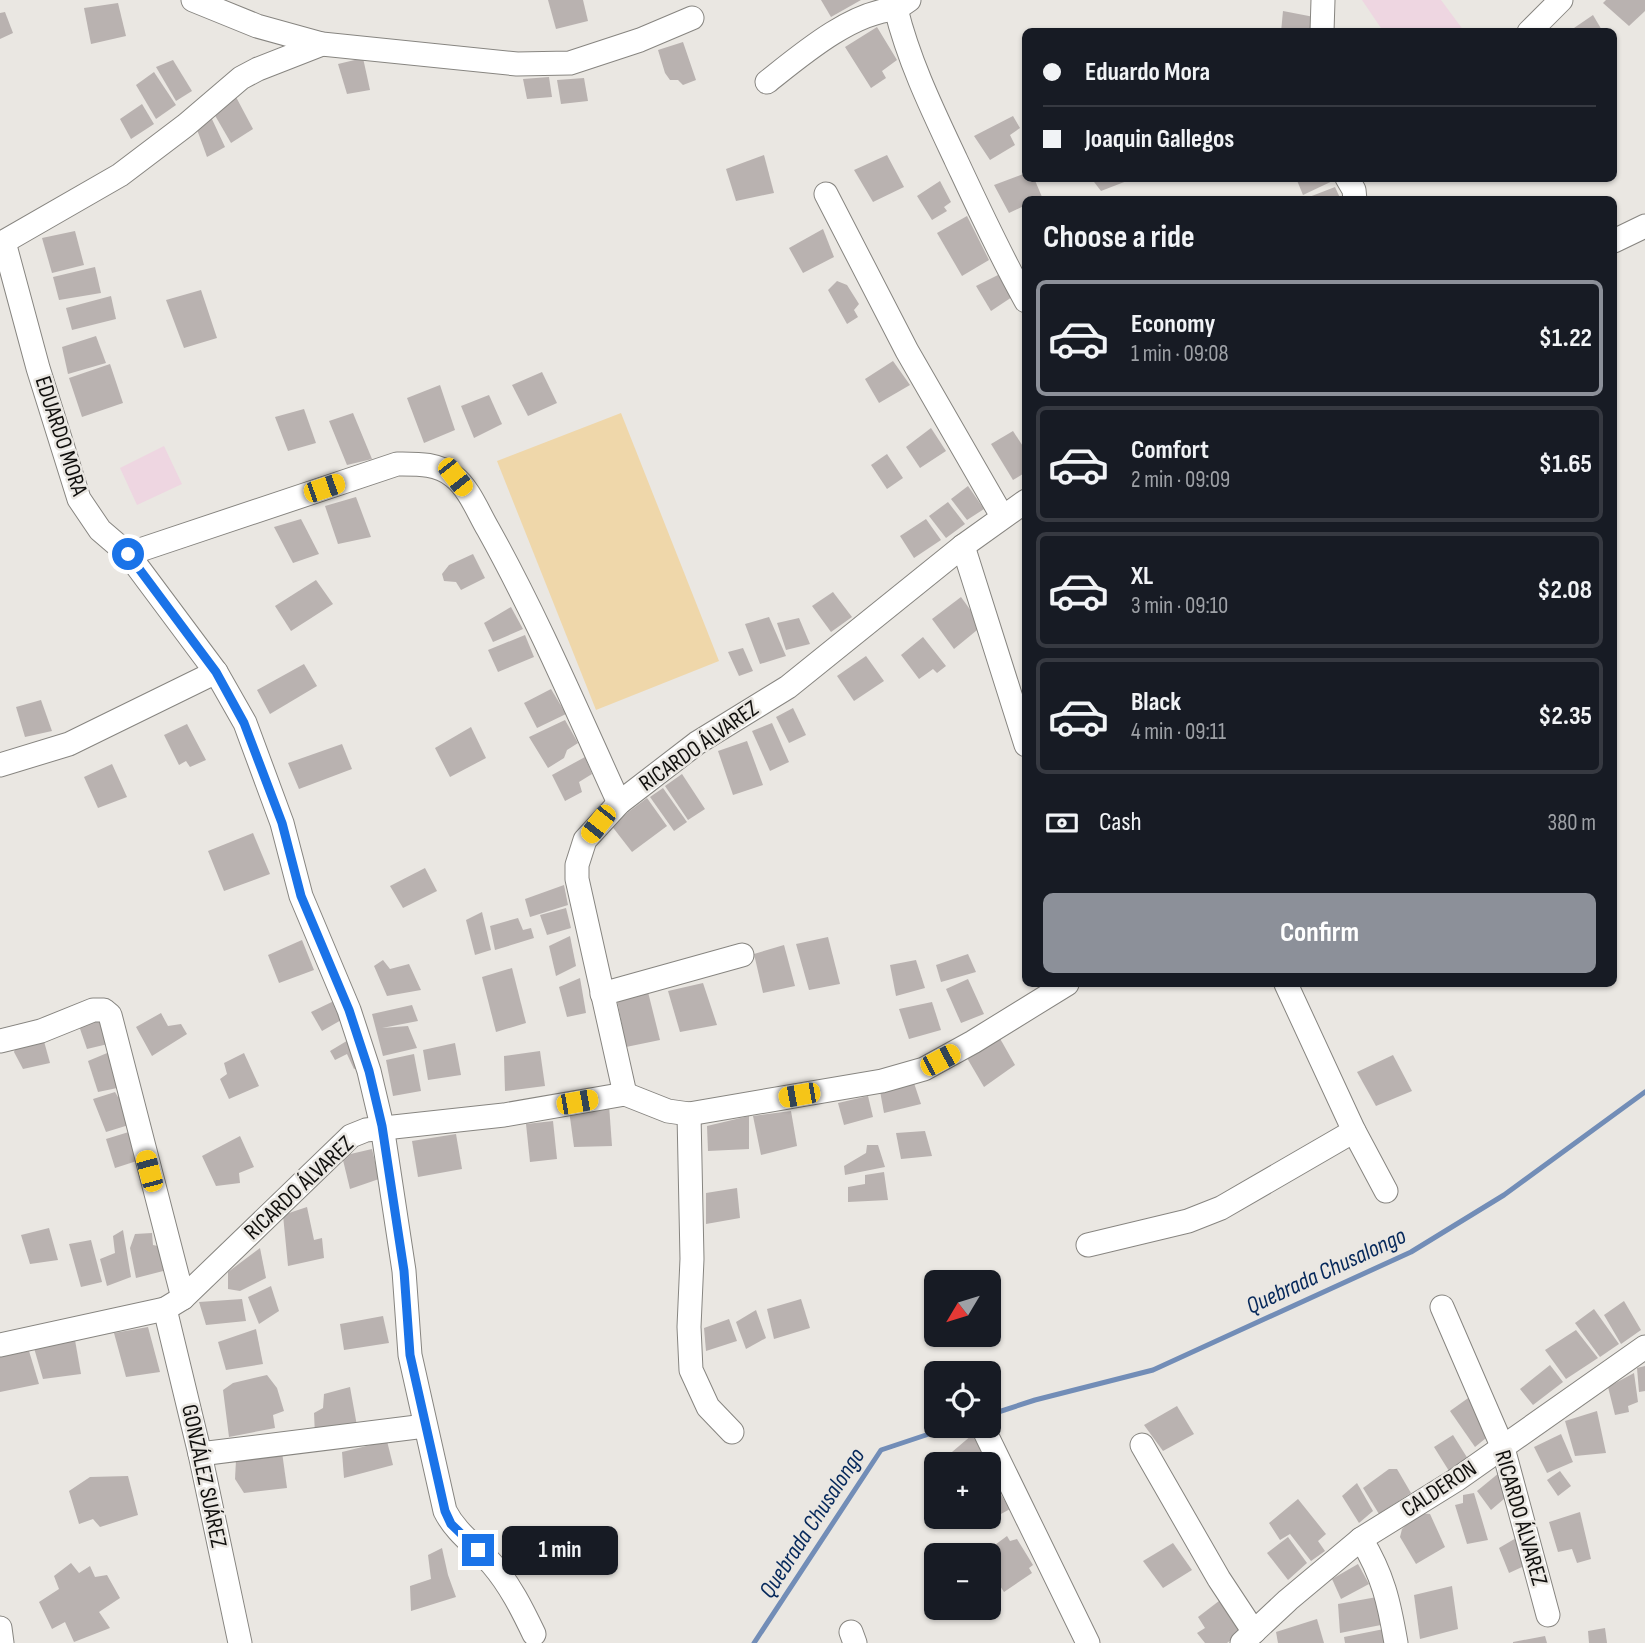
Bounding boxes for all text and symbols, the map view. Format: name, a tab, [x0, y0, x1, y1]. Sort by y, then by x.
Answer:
text: Eduardo Mora	[1085, 57, 1210, 88]
text: Joaquin Gallegos	[1085, 124, 1234, 155]
text: Choose a ride	[1043, 218, 1195, 257]
icon: car	[1047, 307, 1110, 370]
text: Economy	[1131, 309, 1215, 340]
text: $1.22	[1539, 323, 1592, 354]
text: 1 min · 09:08	[1131, 340, 1229, 368]
street label: EDUARDO MORA	[29, 373, 94, 499]
icon: car	[1047, 433, 1110, 496]
text: Comfort	[1131, 435, 1209, 466]
text: $1.65	[1539, 449, 1592, 480]
car	[434, 454, 477, 500]
text: 2 min · 09:09	[1131, 466, 1230, 494]
car	[301, 471, 348, 505]
route start	[112, 538, 144, 570]
icon: car	[1047, 559, 1110, 622]
text: XL	[1131, 561, 1153, 592]
text: $2.08	[1537, 575, 1592, 606]
text: 3 min · 09:10	[1131, 592, 1228, 620]
icon: car	[1047, 685, 1110, 748]
text: Black	[1131, 687, 1181, 718]
street label: RICARDO ÁLVAREZ	[634, 694, 765, 797]
text: $2.35	[1538, 701, 1592, 732]
text: 4 min · 09:11	[1131, 718, 1226, 746]
car	[577, 801, 620, 847]
icon: cash	[1043, 804, 1081, 842]
text: Cash	[1099, 807, 1142, 838]
text: 380 m	[1548, 809, 1596, 837]
button: Confirm	[1043, 893, 1596, 973]
car	[917, 1041, 964, 1079]
car	[777, 1081, 822, 1109]
car	[555, 1088, 600, 1116]
street label: RICARDO ÁLVAREZ	[238, 1130, 360, 1246]
car	[134, 1148, 165, 1194]
water label: Quebrada Chusalongo	[1241, 1221, 1411, 1321]
north arrow	[924, 1270, 1001, 1348]
map controls	[924, 1270, 1001, 1620]
button: locate	[924, 1361, 1001, 1438]
street label: GONZÁLEZ SUÁREZ	[175, 1402, 233, 1551]
water label: Quebrada Chusalongo	[753, 1442, 871, 1603]
street label: RICARDO ÁLVAREZ	[1488, 1447, 1554, 1589]
button: +	[924, 1452, 1001, 1529]
street label: CALDERON	[1396, 1454, 1482, 1524]
callout: 1 min	[503, 1526, 618, 1574]
route end	[462, 1534, 494, 1566]
text: 1 min	[539, 1536, 581, 1564]
button: −	[924, 1543, 1001, 1620]

